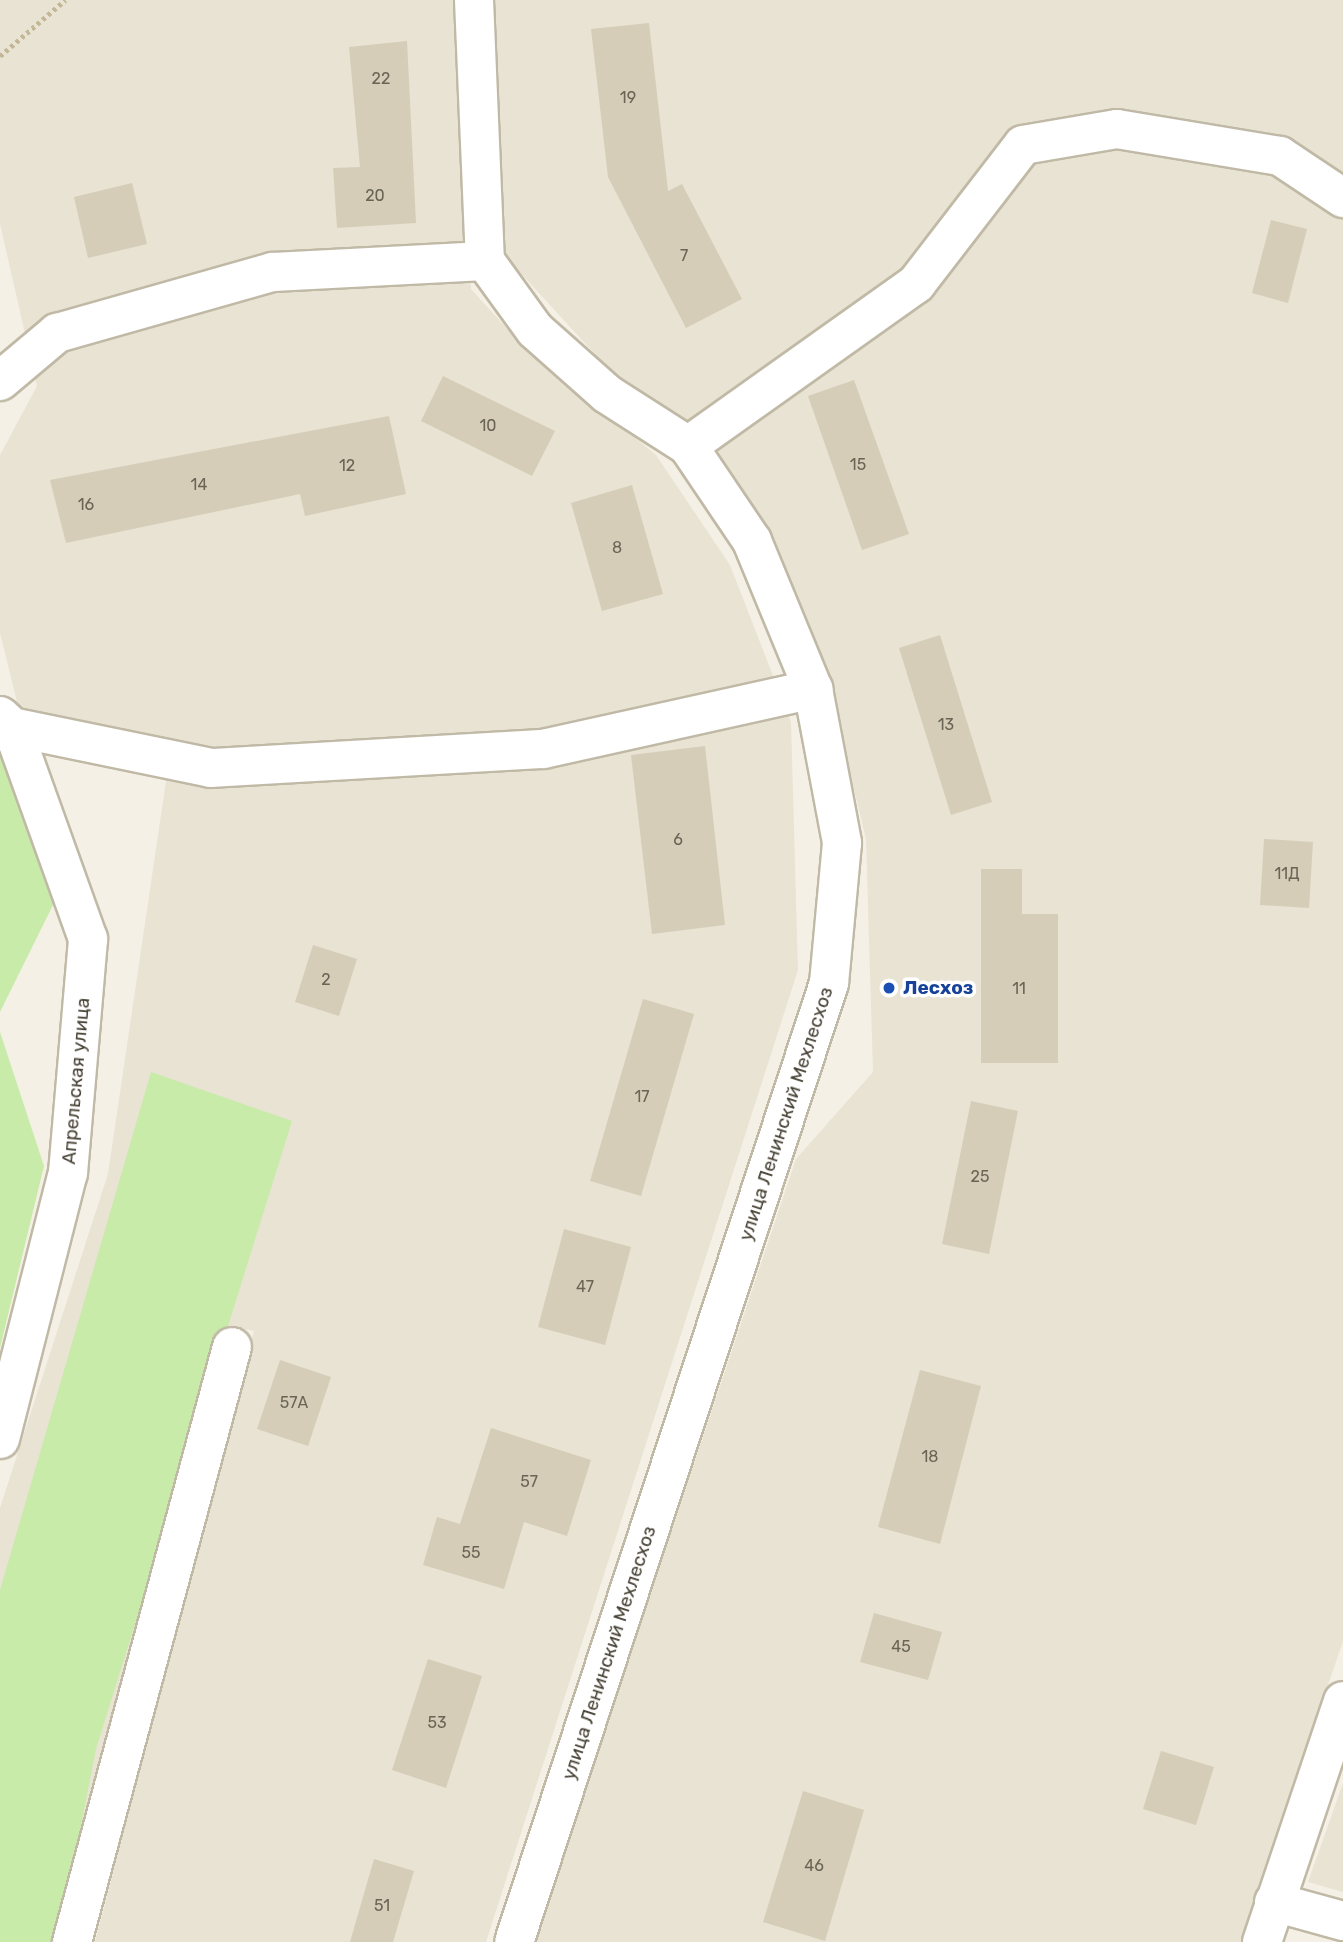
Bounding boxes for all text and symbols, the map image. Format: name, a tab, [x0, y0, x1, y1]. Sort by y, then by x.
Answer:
house number: 22	[372, 69, 390, 89]
house number: 19	[620, 88, 636, 108]
house number: 20	[365, 186, 385, 206]
house number: 7	[680, 246, 688, 266]
house number: 10	[479, 416, 497, 436]
house number: 15	[850, 455, 866, 475]
house number: 12	[339, 456, 355, 476]
house number: 14	[191, 475, 207, 495]
house number: 16	[78, 495, 94, 515]
house number: 8	[612, 538, 622, 558]
house number: 13	[938, 715, 954, 735]
house number: 6	[673, 830, 683, 850]
house number: 11Д	[1274, 864, 1300, 884]
house number: 2	[321, 970, 331, 990]
place label: Лесхоз	[903, 977, 973, 999]
house number: 11	[1012, 979, 1026, 999]
marker: Лесхоз	[881, 980, 897, 996]
street label: улица Ленинский Мехлесхоз	[734, 984, 838, 1244]
street label: Апрельская улица	[57, 997, 95, 1165]
house number: 17	[634, 1087, 650, 1107]
house number: 25	[971, 1167, 989, 1187]
house number: 47	[576, 1277, 594, 1297]
house number: 57А	[280, 1393, 308, 1413]
house number: 18	[921, 1447, 939, 1467]
house number: 57	[520, 1472, 538, 1492]
street label: улица Ленинский Мехлесхоз	[557, 1523, 661, 1783]
house number: 55	[461, 1543, 481, 1563]
house number: 45	[891, 1637, 911, 1657]
house number: 53	[427, 1713, 447, 1733]
house number: 46	[804, 1856, 824, 1876]
house number: 51	[374, 1896, 390, 1916]

